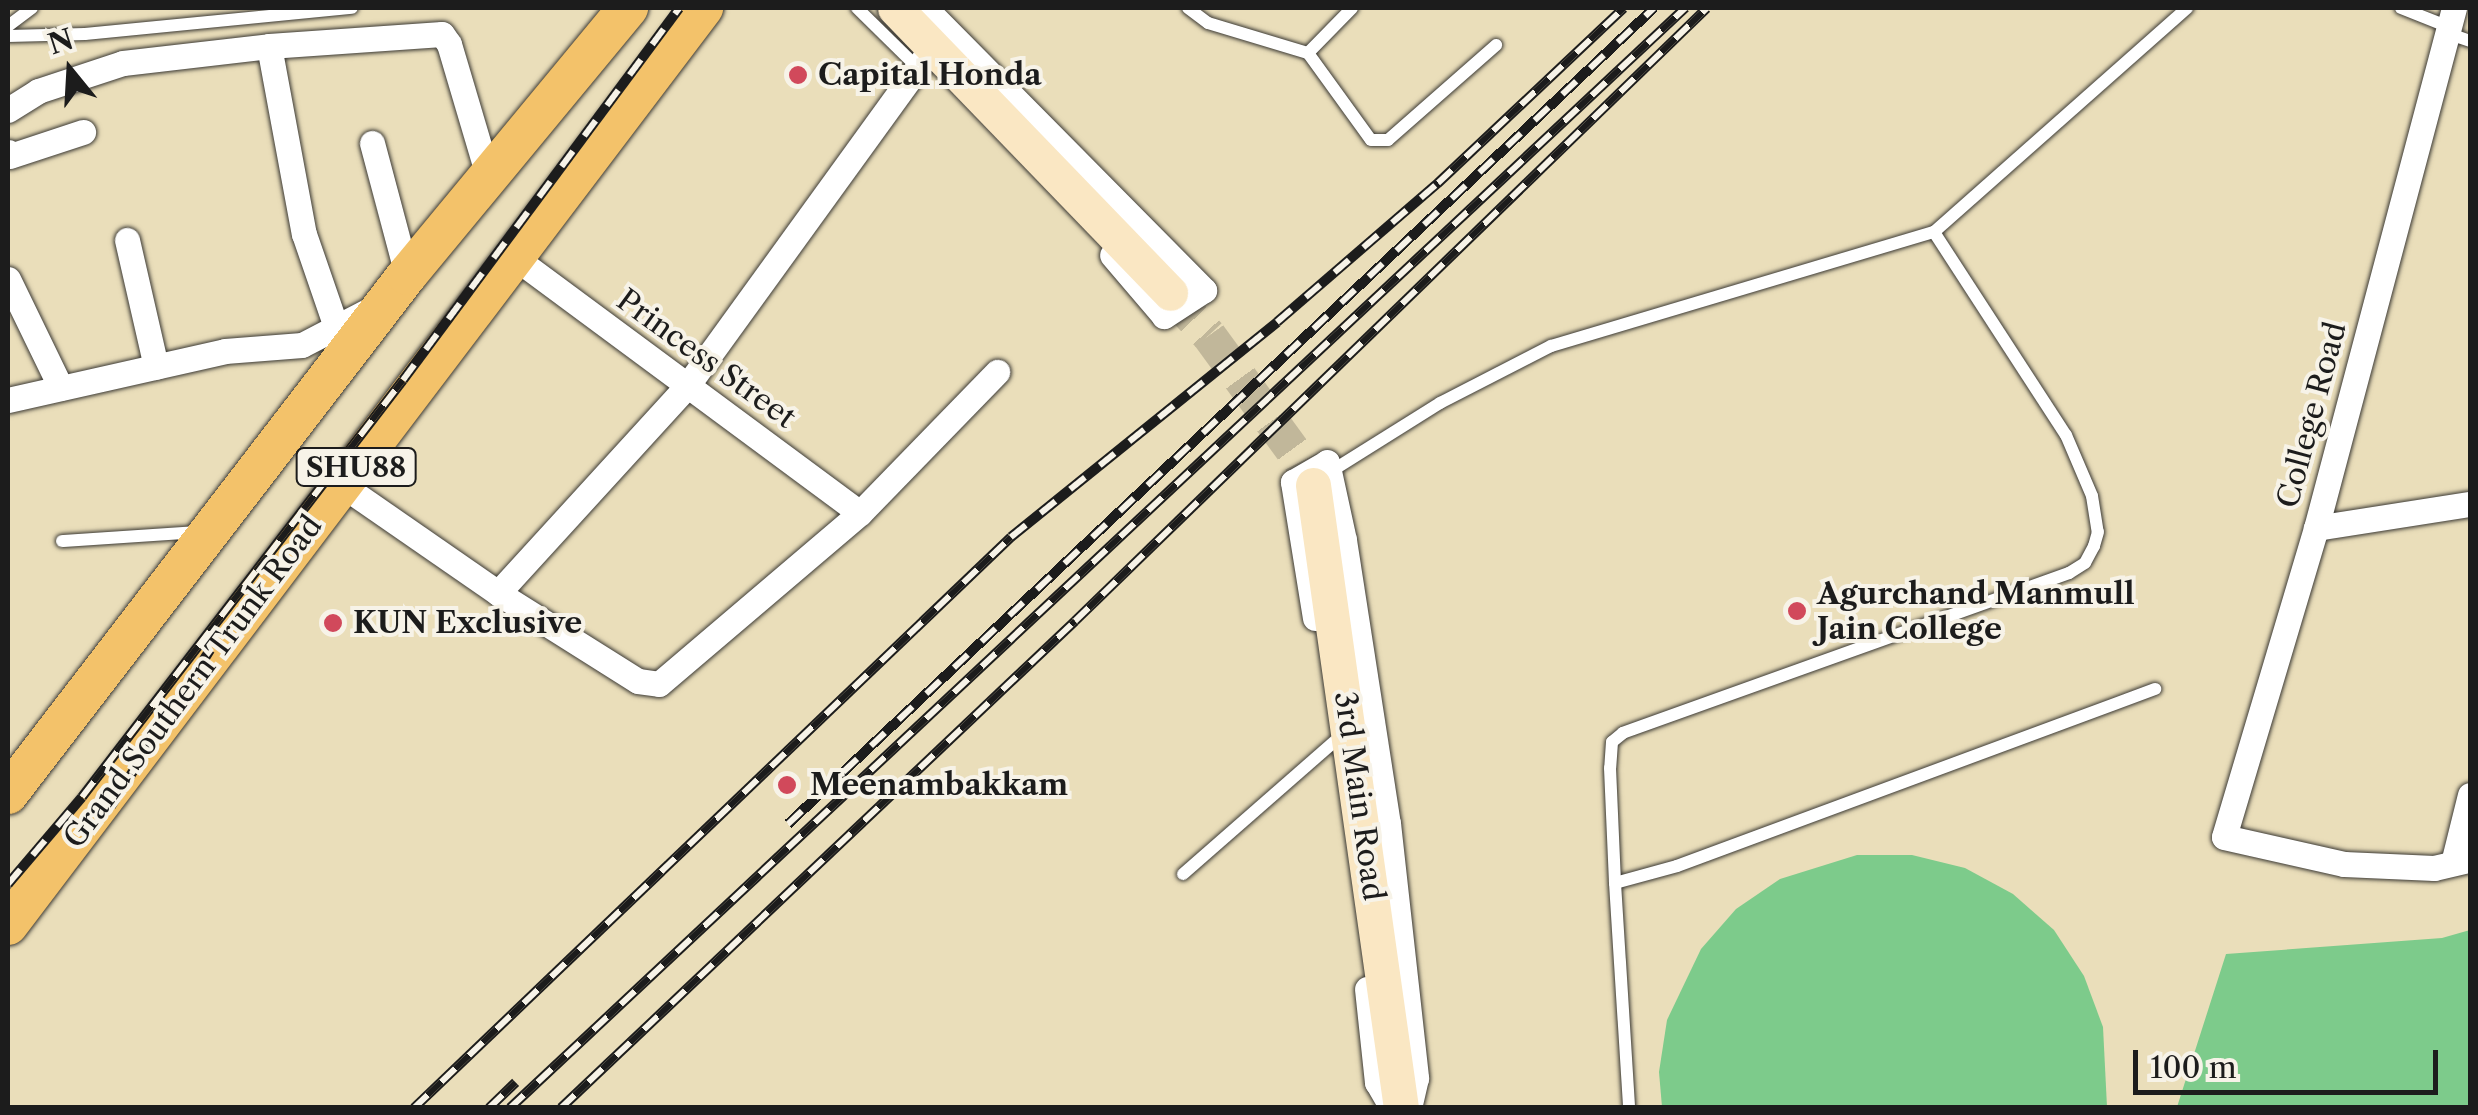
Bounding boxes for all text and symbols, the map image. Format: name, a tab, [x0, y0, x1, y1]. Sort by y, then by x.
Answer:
north arrow	[20, 20, 120, 120]
text: N	[44, 22, 78, 61]
place label: Capital Honda	[818, 57, 1042, 93]
marker: Capital Honda	[787, 64, 809, 86]
street label: Princess Street	[610, 282, 802, 436]
street label: College Road	[2270, 318, 2354, 512]
road number: SHU88	[294, 444, 418, 490]
street label: Grand Southern Trunk Road	[56, 508, 330, 856]
place label: Agurchand Manmull Jain College	[1817, 576, 2135, 646]
marker: Agurchand Manmull Jain College	[1786, 600, 1808, 622]
place label: KUN Exclusive	[353, 605, 582, 641]
marker: KUN Exclusive	[322, 612, 344, 634]
street label: 3rd Main Road	[1326, 689, 1392, 903]
place label: Meenambakkam	[810, 767, 1068, 803]
marker: Meenambakkam	[774, 772, 800, 798]
scale bar	[2138, 1030, 2443, 1092]
text: 100 m	[2150, 1049, 2237, 1086]

